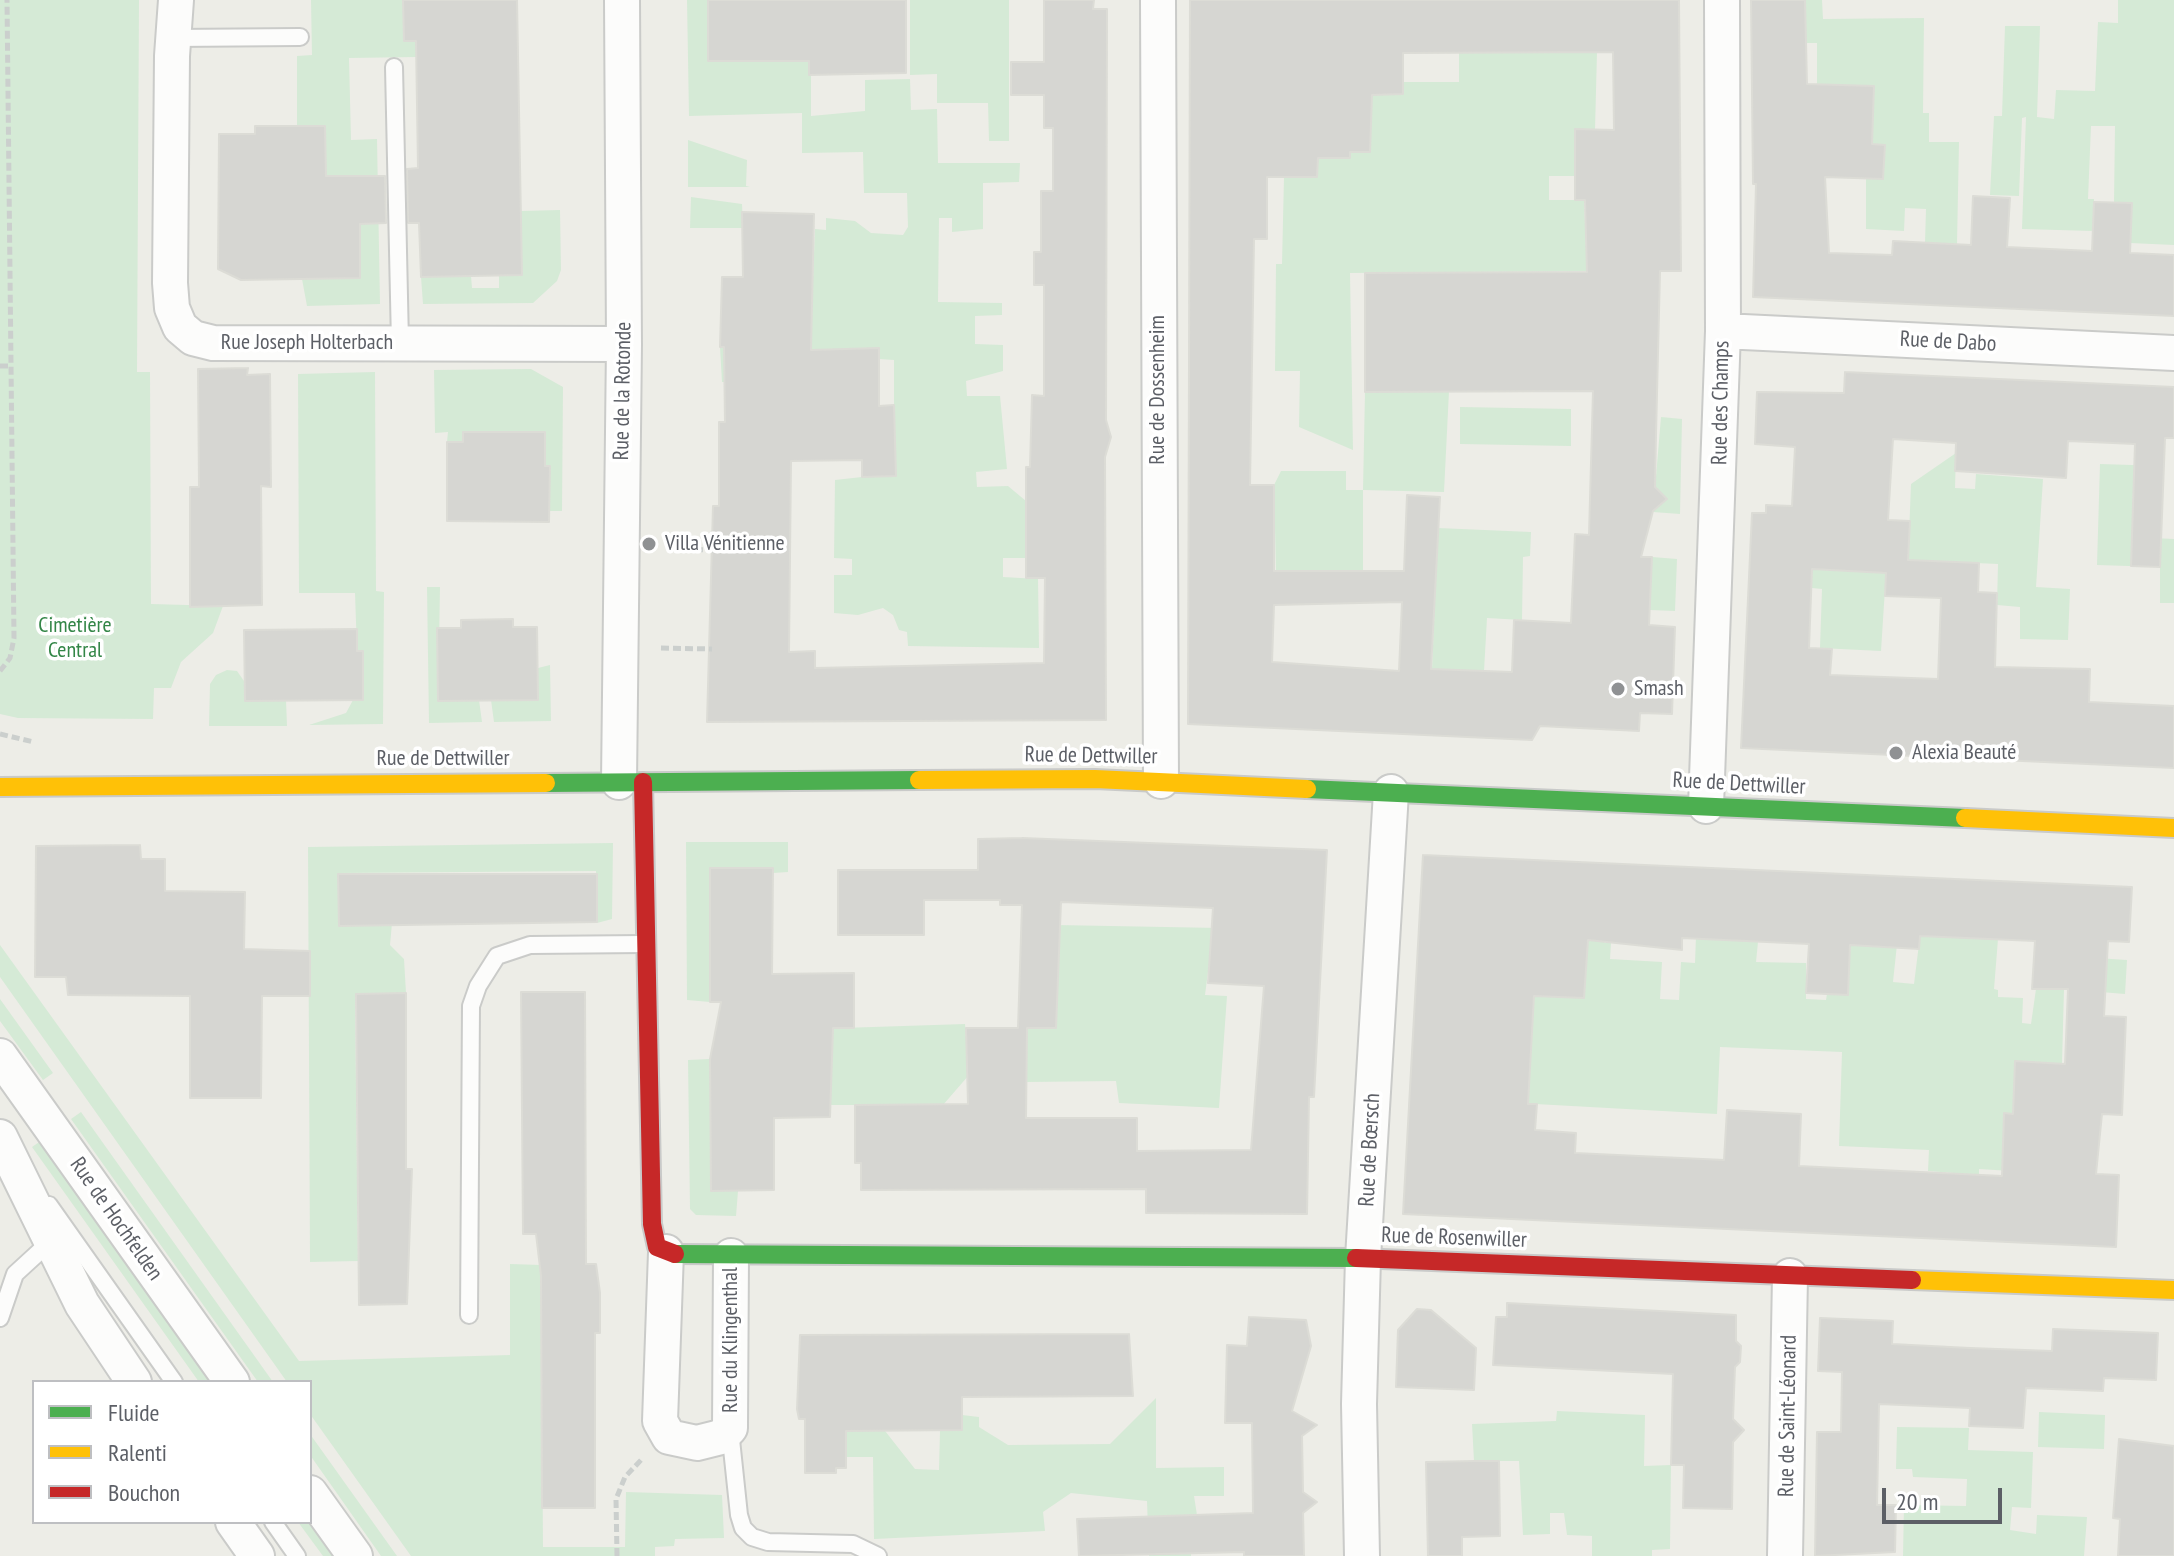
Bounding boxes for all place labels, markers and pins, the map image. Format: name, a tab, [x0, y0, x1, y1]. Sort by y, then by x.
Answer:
place label: Villa Vénitienne	[665, 531, 785, 557]
marker: Villa Vénitienne	[640, 535, 658, 553]
place label: Smash	[1634, 676, 1684, 702]
marker: Smash	[1609, 680, 1627, 698]
place label: Alexia Beauté	[1912, 740, 2016, 766]
marker: Alexia Beauté	[1887, 744, 1905, 762]

